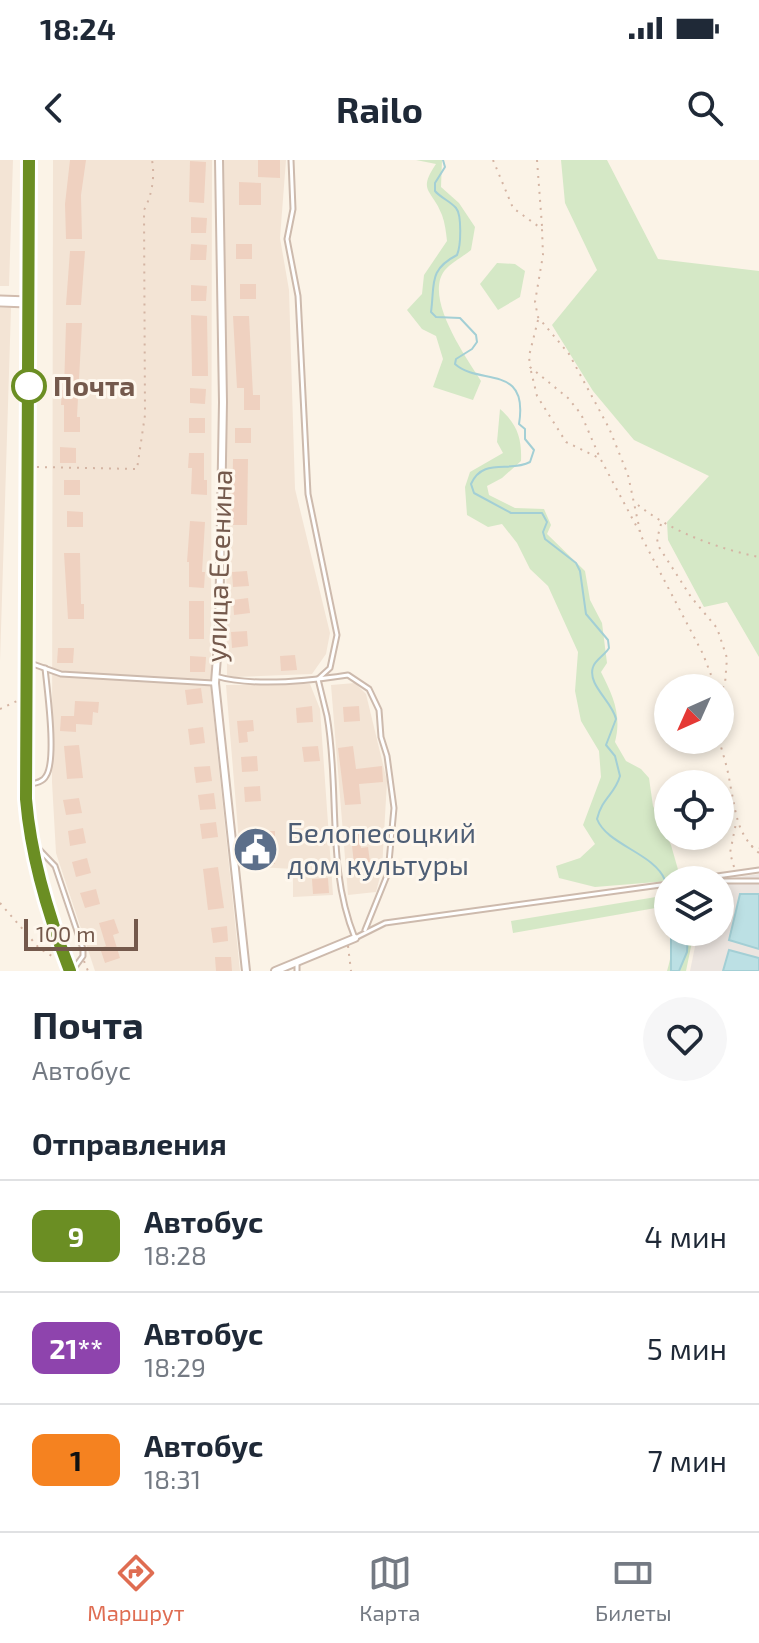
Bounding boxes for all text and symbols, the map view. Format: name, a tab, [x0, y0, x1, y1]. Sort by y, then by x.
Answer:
text: 18:24	[40, 10, 116, 46]
icon: back	[32, 86, 76, 130]
icon: search	[683, 86, 727, 130]
text: Railo	[336, 87, 423, 130]
place label: Почта	[53, 368, 135, 402]
marker: Почта	[12, 369, 46, 403]
street label: улица Есенина	[198, 469, 238, 663]
north arrow	[654, 674, 734, 754]
map controls	[654, 674, 734, 946]
button: locate	[654, 770, 734, 850]
place label: Белопесоцкий дом культуры	[287, 815, 476, 881]
public building icon: Белопесоцкий дом культуры	[232, 825, 280, 873]
button: layers	[654, 866, 734, 946]
scale bar	[24, 915, 138, 951]
text: 100 m	[36, 920, 95, 946]
button: heart	[643, 997, 727, 1081]
text: Почта	[32, 1001, 144, 1047]
text: Автобус	[32, 1054, 131, 1085]
text: Отправления	[32, 1125, 227, 1161]
text: Автобус	[144, 1203, 263, 1239]
text: 4 мин	[644, 1218, 727, 1254]
text: 9	[68, 1219, 84, 1253]
text: 18:28	[144, 1239, 207, 1270]
text: Автобус	[144, 1315, 263, 1351]
text: 5 мин	[647, 1330, 727, 1366]
text: 21**	[49, 1331, 103, 1365]
text: 18:29	[144, 1351, 206, 1382]
text: Автобус	[144, 1427, 263, 1463]
text: 7 мин	[647, 1442, 727, 1478]
text: 1	[70, 1443, 82, 1477]
text: 18:31	[144, 1463, 201, 1494]
tab: Маршрут	[87, 1551, 185, 1625]
tab: Карта	[359, 1551, 420, 1625]
tab: Билеты	[595, 1551, 672, 1625]

